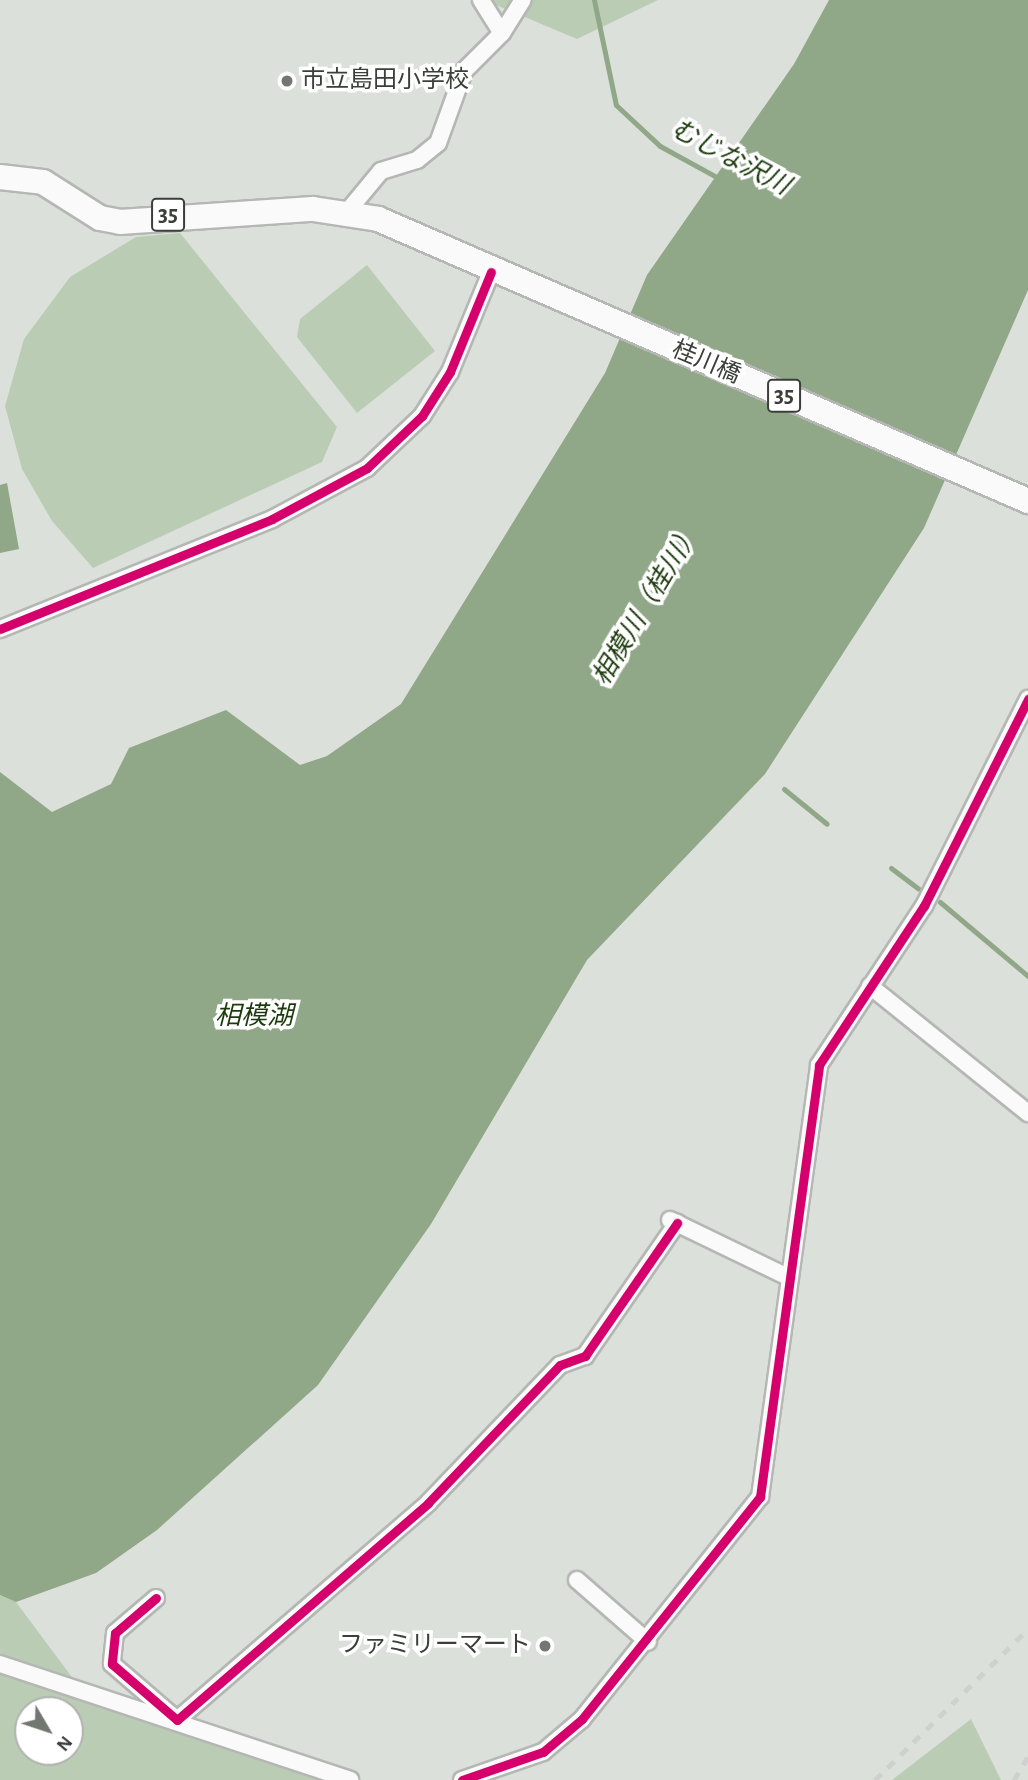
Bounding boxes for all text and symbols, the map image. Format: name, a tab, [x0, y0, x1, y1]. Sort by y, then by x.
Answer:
place label: 市立島田小学校	[301, 67, 469, 95]
marker: 市立島田小学校	[279, 73, 295, 89]
water label: むじな沢川	[665, 114, 795, 202]
road number: 35	[150, 196, 186, 234]
street label: 桂川橋	[667, 336, 745, 390]
road number: 35	[766, 376, 802, 416]
water label: 相模川（桂川）	[587, 519, 707, 691]
water label: 相模湖	[215, 1001, 293, 1033]
place label: ファミリーマート	[339, 1632, 531, 1660]
marker: ファミリーマート	[537, 1638, 553, 1654]
north arrow	[14, 1696, 84, 1766]
text: N	[53, 1732, 76, 1754]

